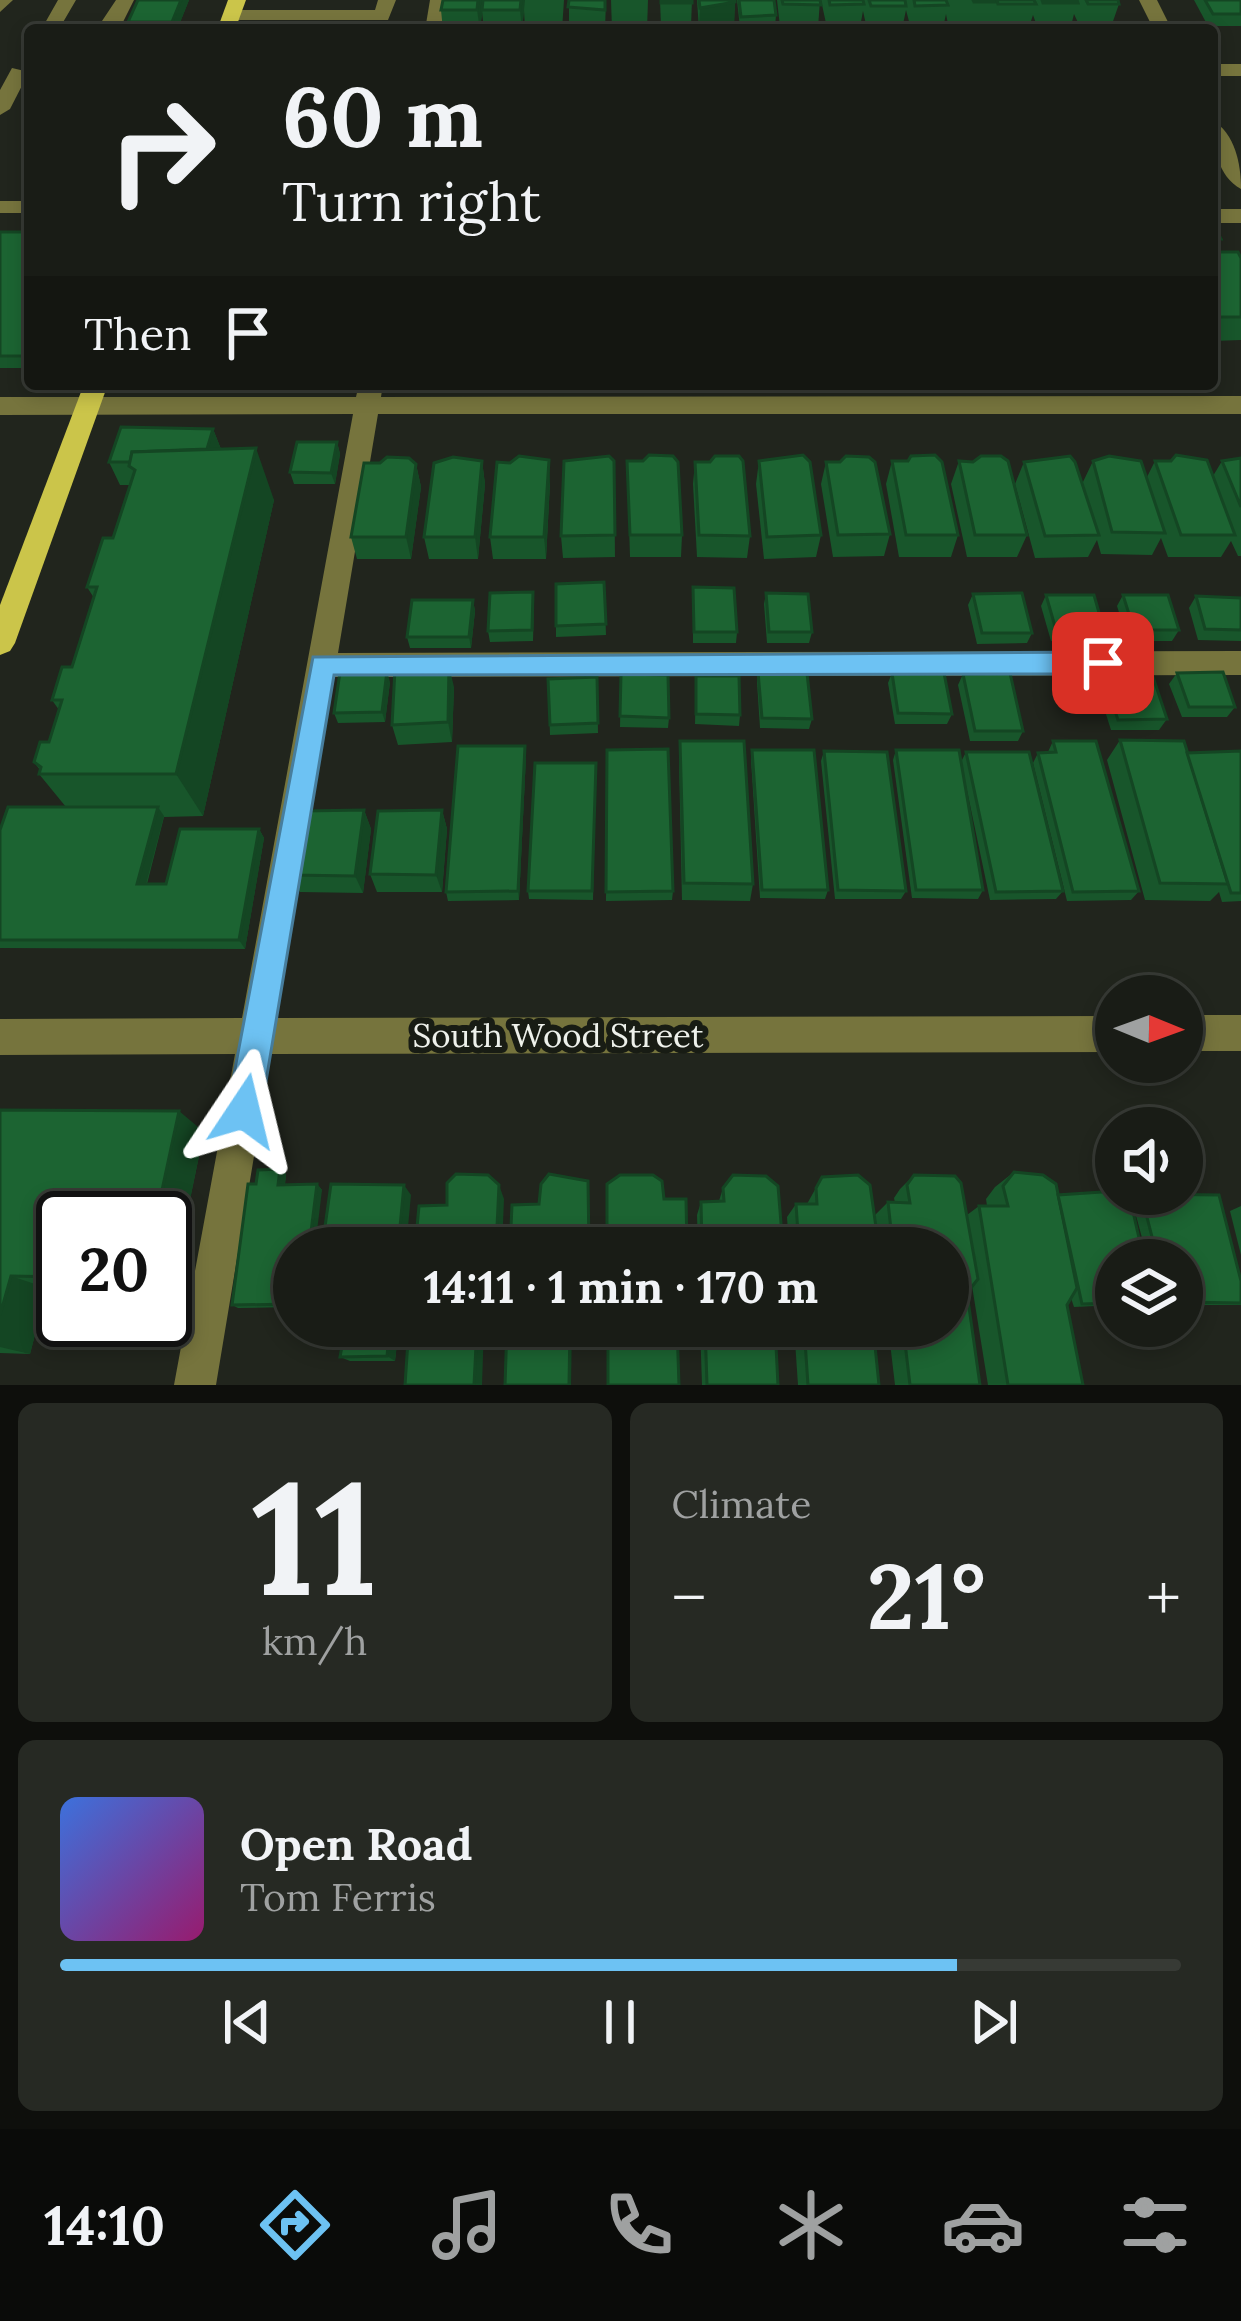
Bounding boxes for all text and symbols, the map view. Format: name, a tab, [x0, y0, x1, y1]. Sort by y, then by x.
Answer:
text: 60 m	[282, 62, 483, 170]
icon: right	[84, 72, 240, 228]
text: Turn right	[282, 167, 541, 236]
icon: arrive	[215, 300, 281, 366]
text: Then	[84, 305, 191, 362]
pin	[1052, 612, 1154, 714]
icon: arrive	[1070, 630, 1136, 696]
north arrow	[1095, 975, 1203, 1083]
map controls	[1095, 975, 1203, 1347]
street label: South Wood Street	[412, 1014, 704, 1056]
position arrow	[181, 1048, 307, 1174]
button: sound	[1095, 1107, 1203, 1215]
speed limit sign: 20	[36, 1191, 192, 1347]
button: layers	[1095, 1239, 1203, 1347]
text: 14:11 · 1 min · 170 m	[424, 1258, 818, 1315]
text: 11	[251, 1438, 378, 1638]
text: Climate	[672, 1479, 811, 1529]
text: 21°	[867, 1538, 986, 1654]
text: −	[672, 1555, 706, 1639]
text: +	[1146, 1555, 1181, 1639]
text: km/h	[262, 1616, 367, 1666]
text: Open Road	[240, 1815, 473, 1872]
text: Tom Ferris	[240, 1872, 436, 1922]
icon: previous	[214, 1989, 280, 2055]
icon: pause	[587, 1989, 653, 2055]
icon: next	[961, 1989, 1027, 2055]
icon: directions	[253, 2183, 337, 2267]
icon: music	[425, 2183, 509, 2267]
icon: phone	[597, 2183, 681, 2267]
icon: climate	[769, 2183, 853, 2267]
icon: car	[941, 2183, 1025, 2267]
icon: filters	[1113, 2183, 1197, 2267]
text: 14:10	[44, 2191, 165, 2260]

